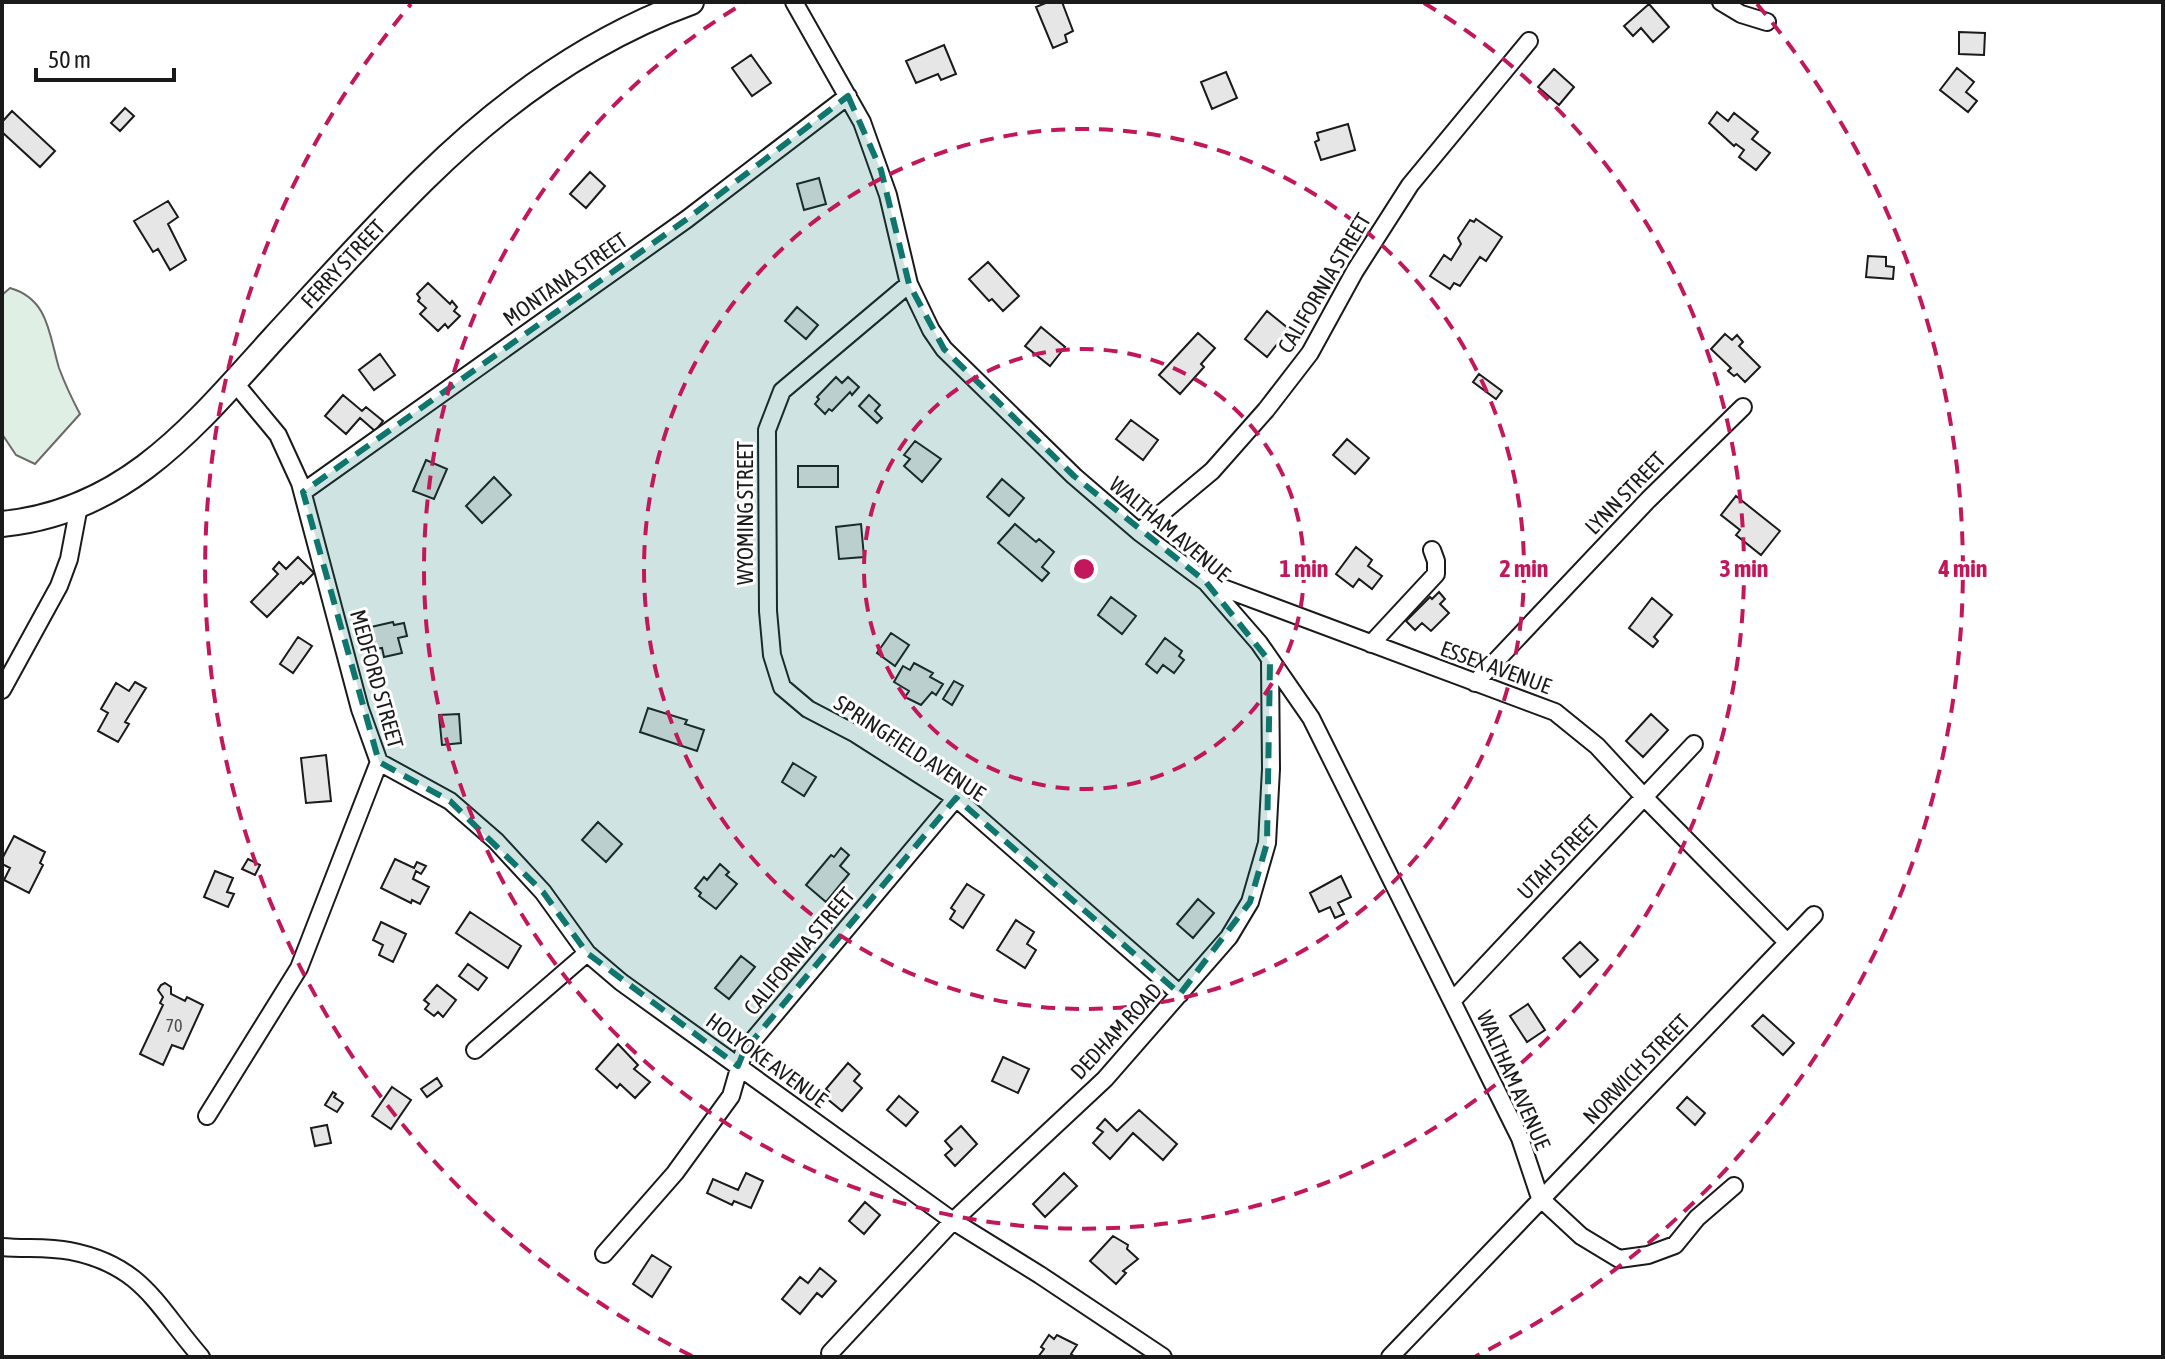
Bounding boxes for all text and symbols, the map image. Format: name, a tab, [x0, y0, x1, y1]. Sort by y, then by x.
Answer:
scale bar	[36, 32, 174, 82]
text: 50 m	[48, 46, 91, 73]
street label: CALIFORNIA STREET	[1272, 208, 1376, 357]
street label: FERRY STREET	[295, 214, 390, 313]
street label: MONTANA STREET	[498, 227, 632, 331]
street label: WYOMING STREET	[732, 441, 758, 585]
street label: LYNN STREET	[1580, 446, 1671, 539]
street label: WALTHAM AVENUE	[1104, 471, 1236, 587]
centre of rings	[1070, 555, 1098, 583]
text: 1 min	[1279, 555, 1329, 582]
text: 2 min	[1499, 555, 1549, 582]
text: 3 min	[1719, 555, 1769, 582]
text: 4 min	[1937, 555, 1988, 582]
street label: MEDFORD STREET	[345, 607, 409, 752]
street label: ESSEX AVENUE	[1437, 635, 1556, 699]
street label: SPRINGFIELD AVENUE	[830, 689, 991, 807]
street label: UTAH STREET	[1512, 809, 1605, 904]
street label: CALIFORNIA STREET	[738, 882, 860, 1020]
street label: DEDHAM ROAD	[1065, 977, 1167, 1085]
street label: WALTHAM AVENUE	[1472, 1006, 1557, 1154]
street label: HOLYOKE AVENUE	[701, 1007, 833, 1113]
street label: NORWICH STREET	[1577, 1009, 1695, 1129]
house number: 70	[166, 1015, 182, 1036]

